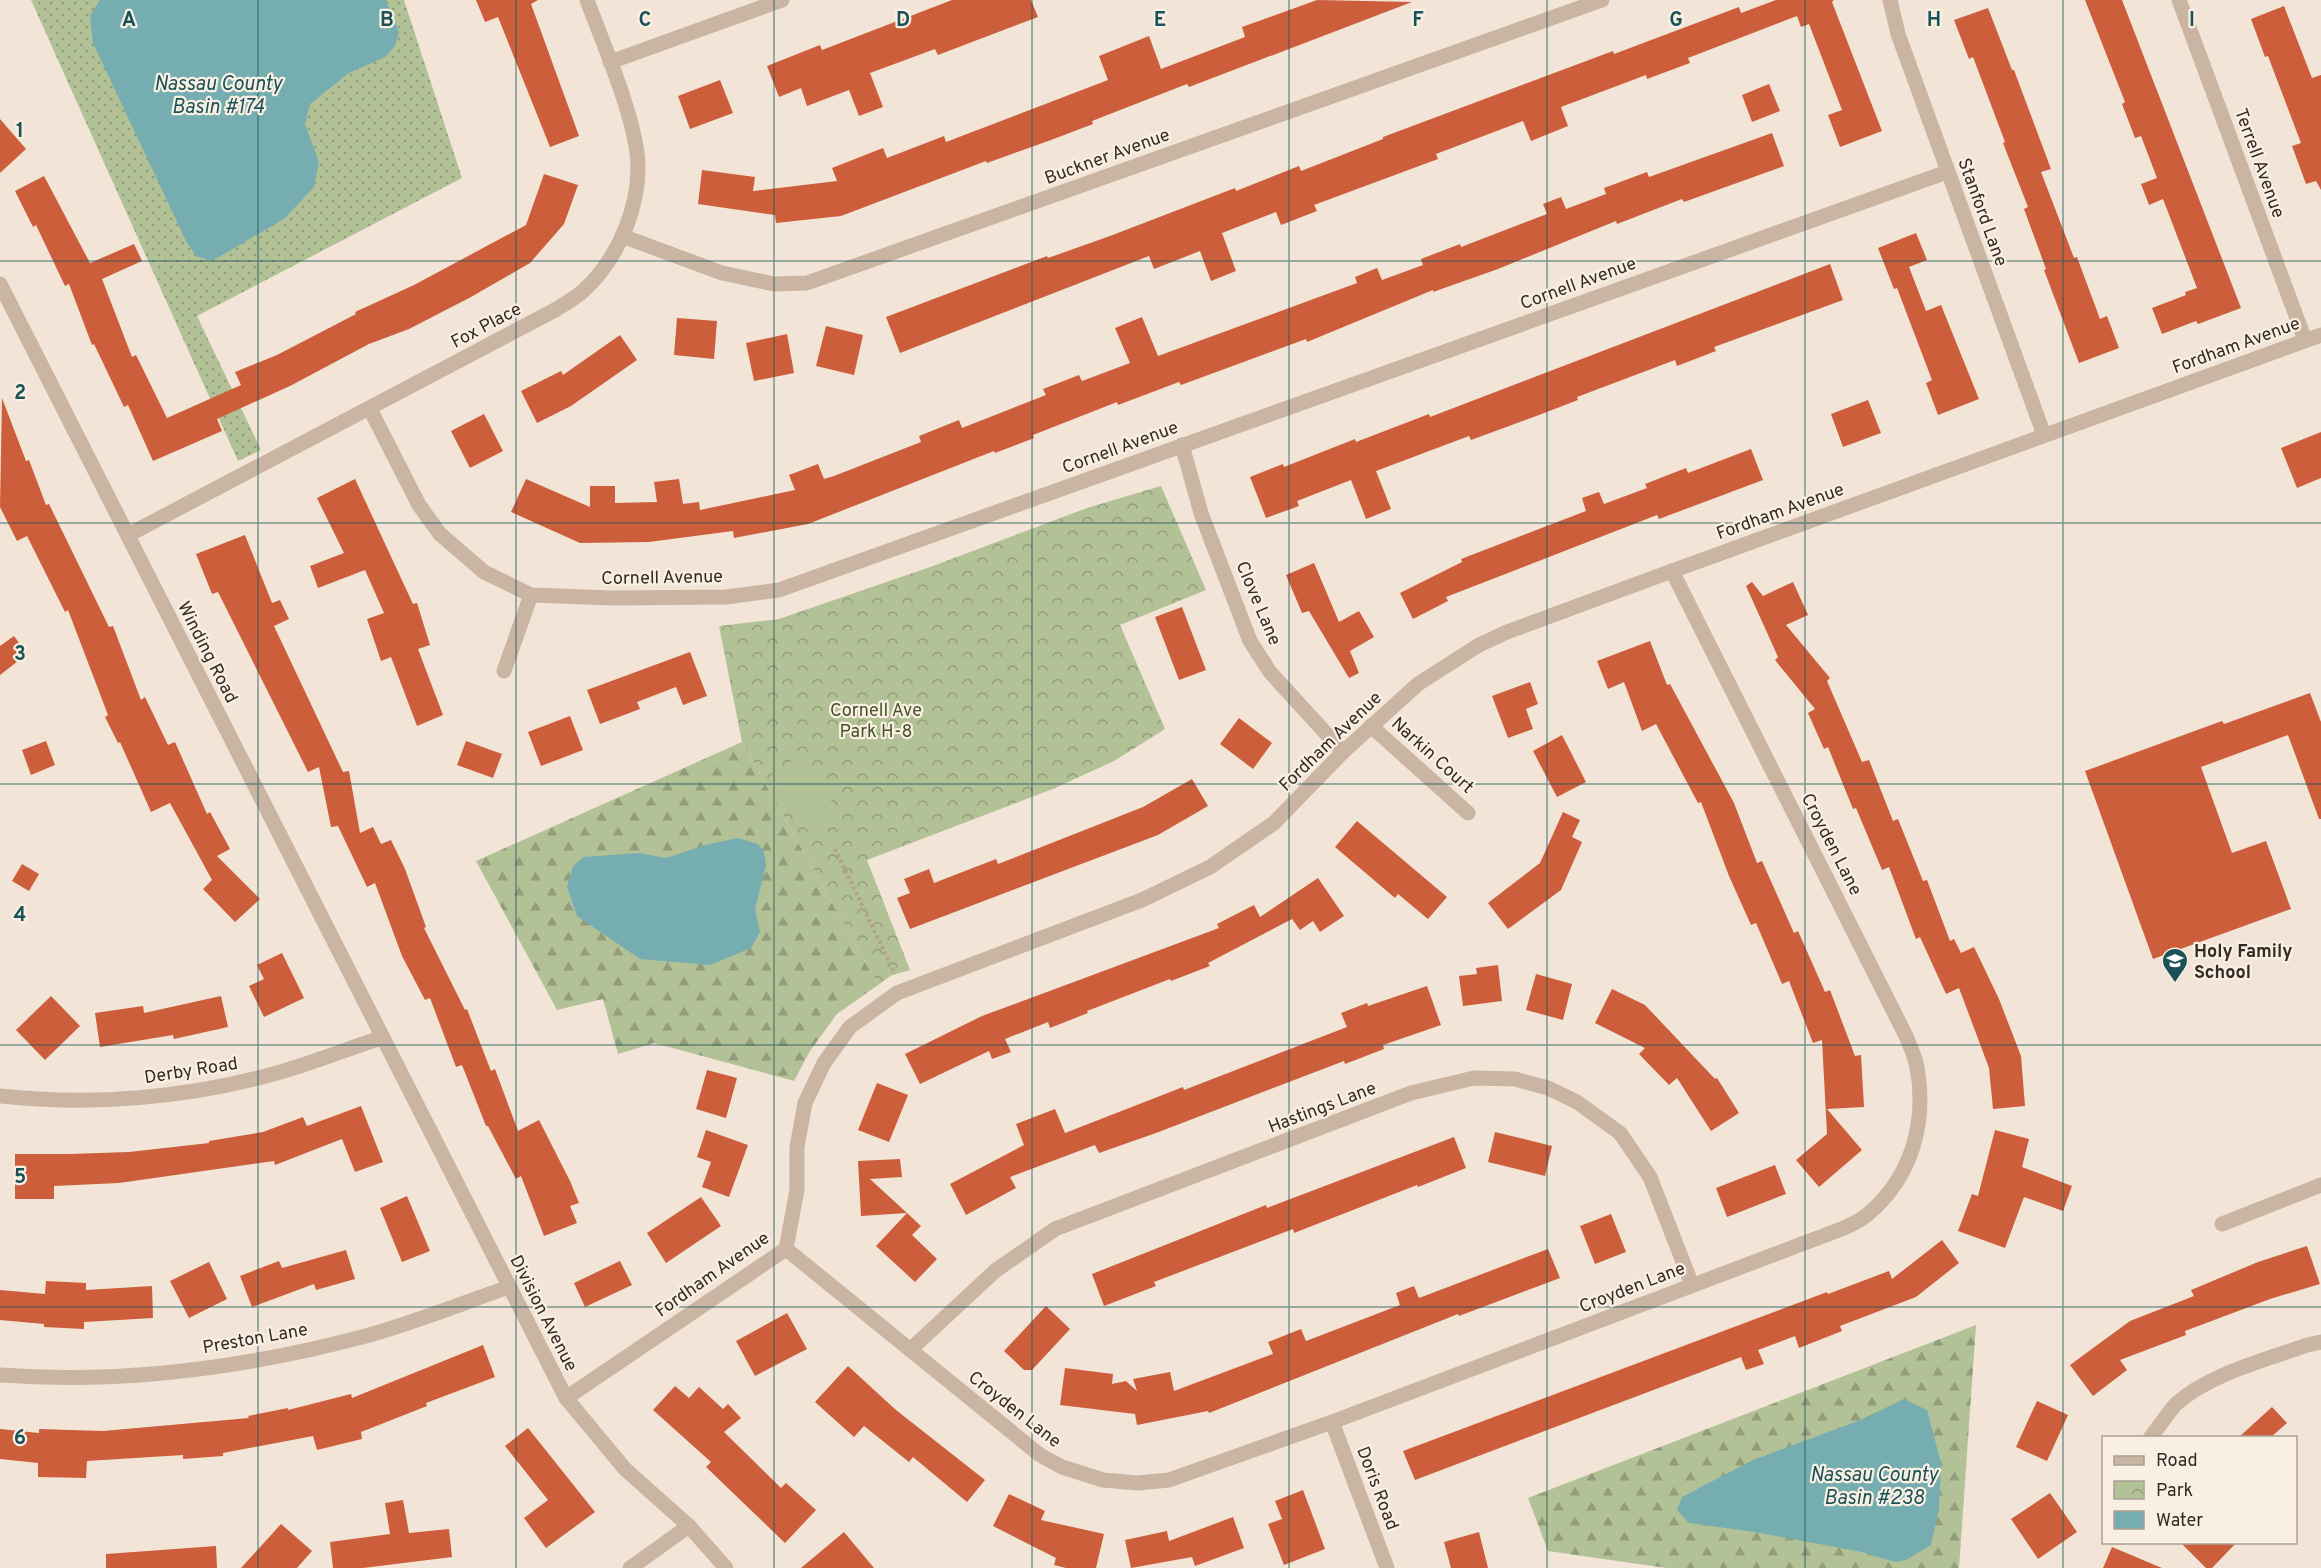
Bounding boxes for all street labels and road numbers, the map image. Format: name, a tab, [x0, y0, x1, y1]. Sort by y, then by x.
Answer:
street label: Terrell Avenue	[2228, 106, 2289, 221]
street label: Buckner Avenue	[1042, 124, 1173, 191]
street label: Stanford Lane	[1951, 155, 2012, 270]
street label: Cornell Avenue	[1517, 253, 1640, 316]
street label: Fox Place	[448, 298, 526, 354]
street label: Fordham Avenue	[2170, 313, 2303, 380]
street label: Cornell Avenue	[1059, 417, 1182, 480]
street label: Fordham Avenue	[1714, 479, 1847, 546]
street label: Clove Lane	[1230, 558, 1286, 649]
street label: Cornell Avenue	[601, 566, 723, 591]
street label: Winding Road	[171, 598, 242, 707]
street label: Fordham Avenue	[1275, 687, 1387, 797]
street label: Narkin Court	[1386, 713, 1478, 799]
street label: Croyden Lane	[1795, 790, 1866, 900]
street label: Derby Road	[143, 1053, 240, 1090]
street label: Hastings Lane	[1265, 1077, 1380, 1140]
street label: Fordham Avenue	[651, 1227, 774, 1323]
street label: Division Avenue	[503, 1252, 582, 1376]
street label: Croyden Lane	[1576, 1258, 1689, 1319]
street label: Preston Lane	[201, 1319, 310, 1360]
street label: Croyden Lane	[963, 1367, 1065, 1454]
street label: Doris Road	[1350, 1443, 1403, 1534]

